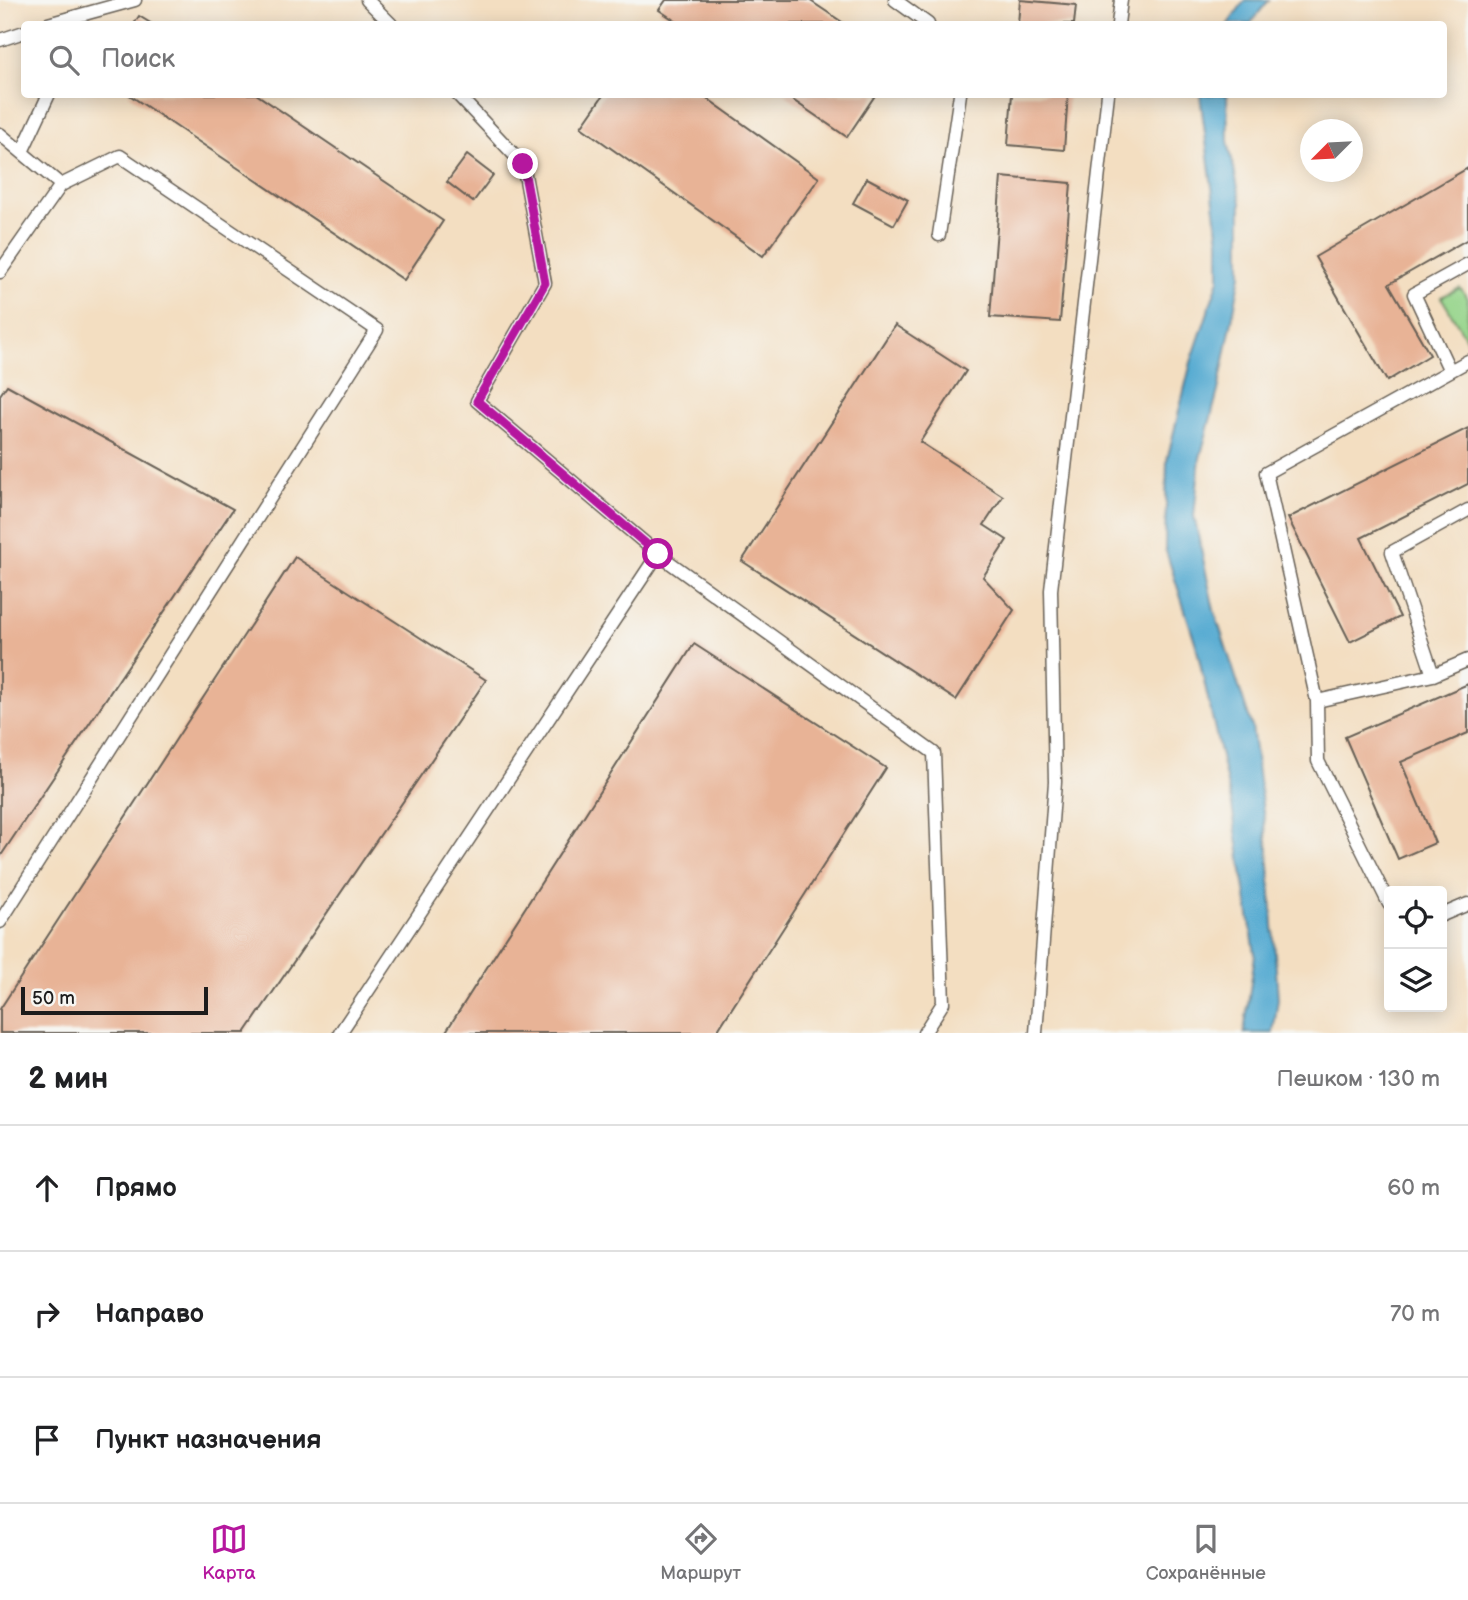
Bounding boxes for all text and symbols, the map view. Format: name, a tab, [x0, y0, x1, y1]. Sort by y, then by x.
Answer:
search box	[21, 21, 1447, 98]
icon: search	[45, 41, 83, 79]
text: Поиск	[101, 44, 175, 75]
north arrow	[1300, 119, 1363, 182]
route end	[507, 148, 538, 179]
route start	[642, 538, 673, 569]
map controls	[1384, 886, 1447, 1012]
button: locate	[1384, 886, 1447, 949]
button: layers	[1384, 949, 1447, 1012]
scale bar	[21, 984, 208, 1016]
text: 50 m	[32, 987, 75, 1010]
text: 2 мин	[28, 1061, 108, 1097]
text: Пешком · 130 m	[1276, 1065, 1440, 1093]
icon: ahead	[28, 1169, 66, 1207]
text: Прямо	[95, 1173, 177, 1204]
text: 60 m	[1387, 1174, 1440, 1202]
icon: right	[28, 1295, 66, 1333]
text: Направо	[95, 1299, 204, 1330]
text: 70 m	[1390, 1300, 1440, 1328]
icon: arrive	[28, 1421, 66, 1459]
text: Пункт назначения	[95, 1425, 321, 1456]
tab: Карта	[202, 1520, 256, 1585]
tab: Маршрут	[660, 1520, 741, 1585]
tab: Сохранённые	[1146, 1520, 1266, 1585]

